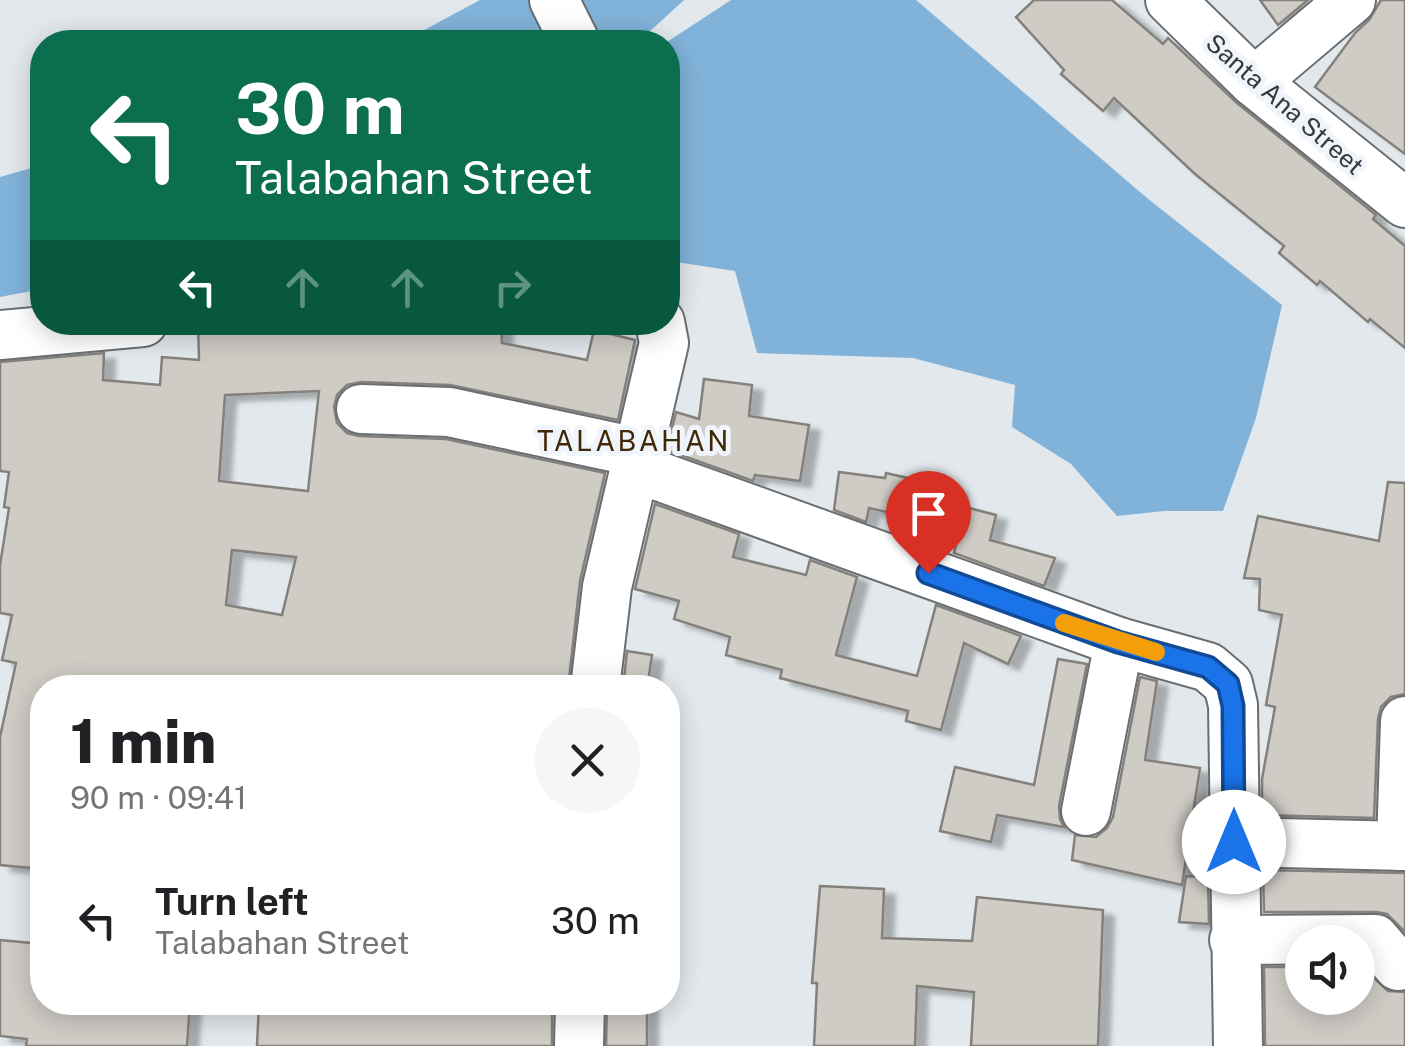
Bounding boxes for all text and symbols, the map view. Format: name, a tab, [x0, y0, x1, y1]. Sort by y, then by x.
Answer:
street label: Santa Ana Street	[1200, 27, 1370, 181]
text: 30 m	[235, 67, 405, 150]
icon: left	[70, 70, 200, 200]
text: Talabahan Street	[235, 151, 593, 204]
icon: left	[170, 260, 225, 315]
icon: ahead	[275, 260, 330, 315]
icon: ahead	[380, 260, 435, 315]
icon: right	[485, 260, 540, 315]
district label: TALABAHAN	[537, 424, 731, 457]
pin	[886, 471, 971, 574]
icon: arrive	[901, 486, 956, 541]
text: 1 min	[70, 706, 217, 777]
button: close	[535, 708, 640, 813]
text: 90 m · 09:41	[70, 779, 247, 816]
position arrow	[1182, 790, 1286, 894]
text: Turn left	[155, 879, 309, 924]
icon: left	[70, 893, 125, 948]
text: 30 m	[551, 898, 640, 943]
text: Talabahan Street	[155, 924, 409, 961]
map controls	[1285, 925, 1375, 1015]
button: sound	[1285, 925, 1375, 1015]

